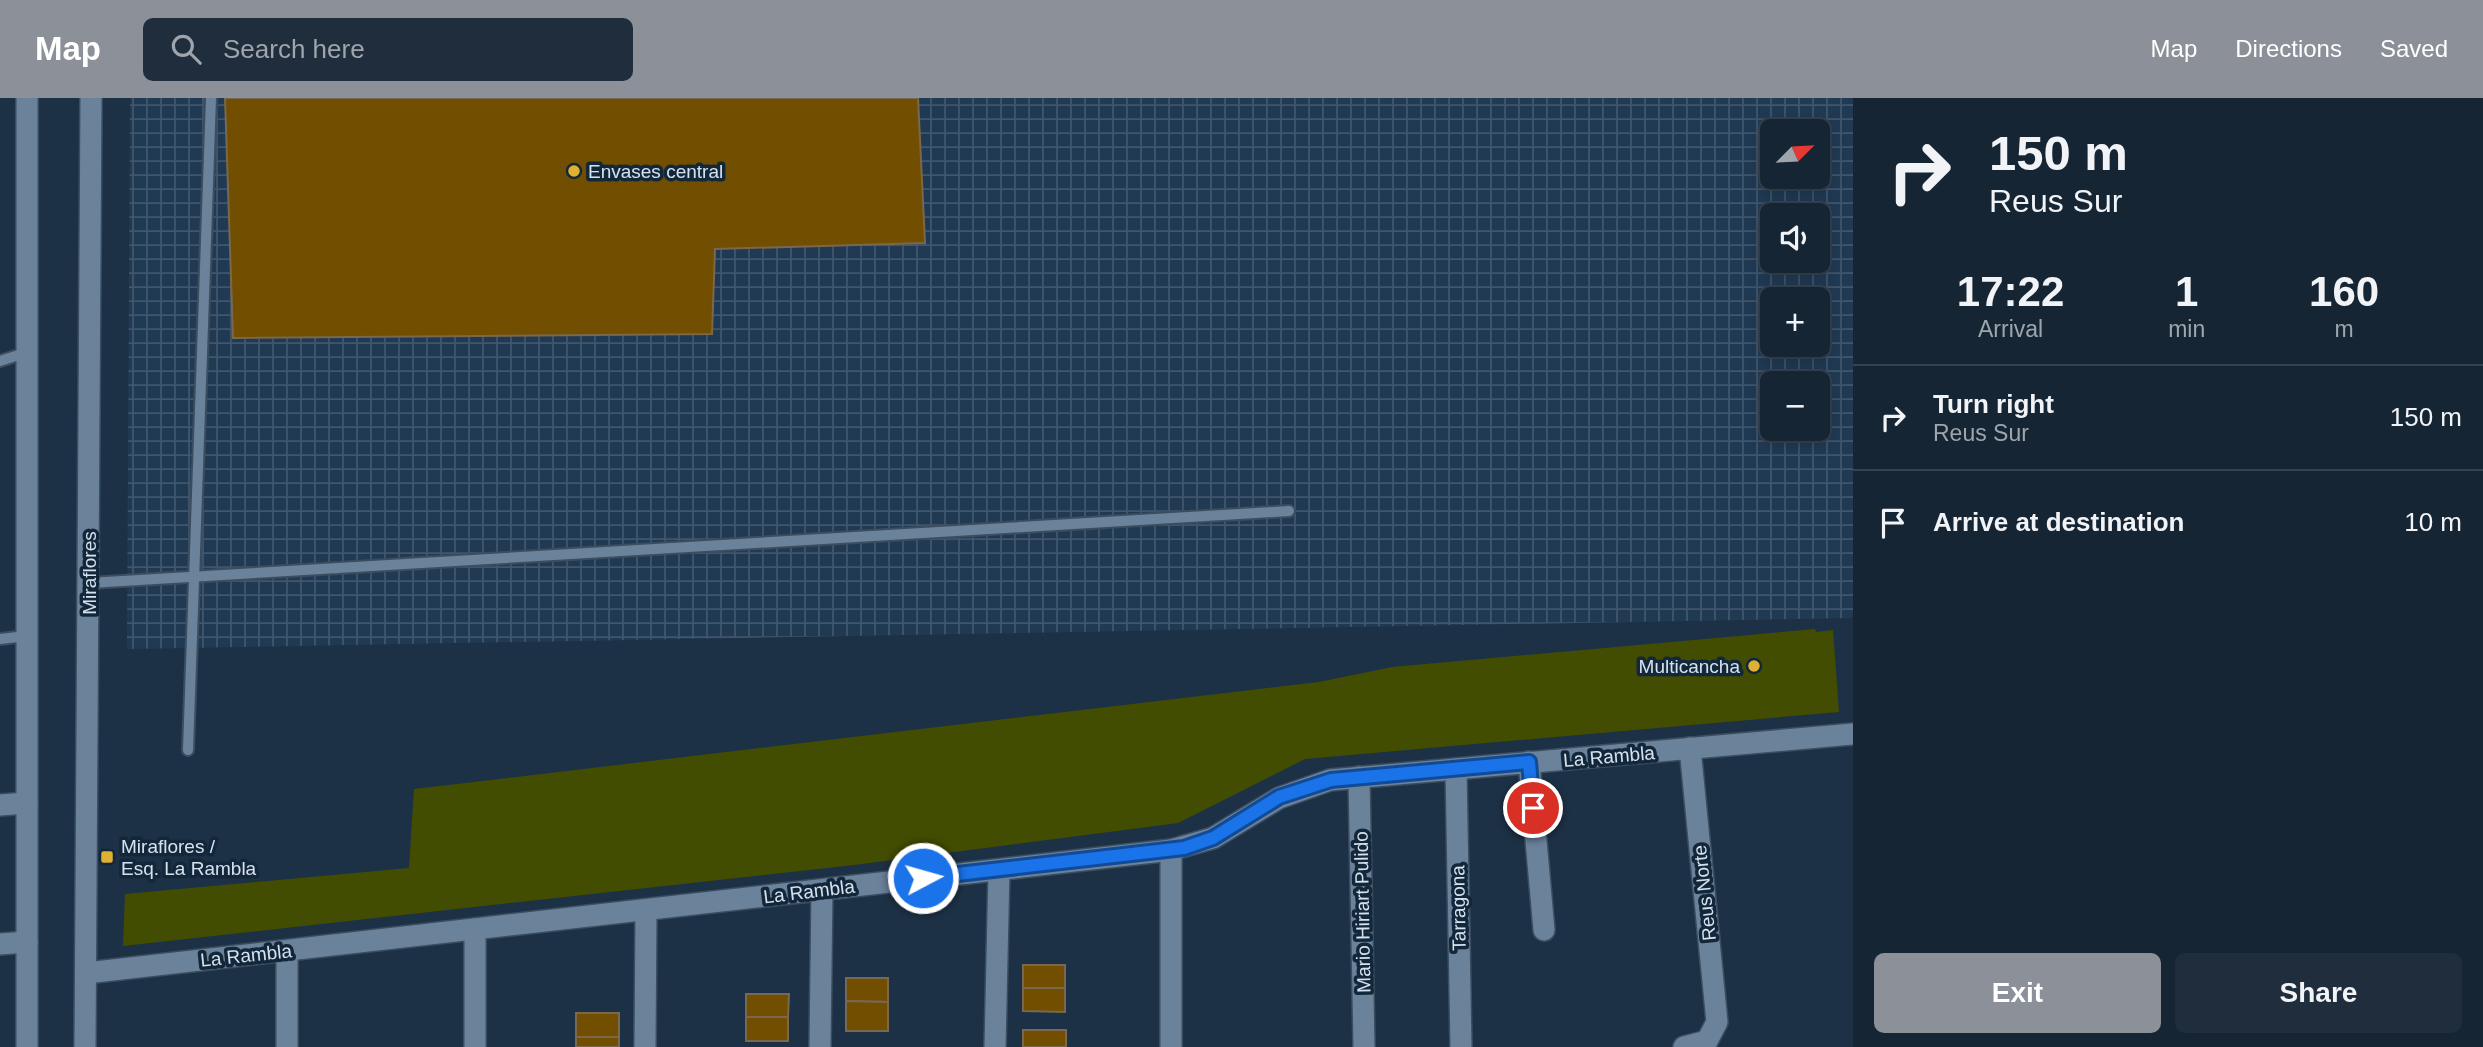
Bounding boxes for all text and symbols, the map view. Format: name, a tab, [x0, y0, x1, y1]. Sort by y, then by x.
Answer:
search box	[143, 18, 633, 81]
text: Map	[35, 30, 101, 67]
icon: search	[167, 30, 205, 68]
text: Search here	[223, 34, 365, 64]
text: Map	[2151, 35, 2197, 62]
text: Directions	[2235, 35, 2342, 62]
text: Saved	[2380, 35, 2448, 62]
north arrow	[1760, 119, 1830, 189]
map controls	[1760, 119, 1830, 441]
icon: right	[1874, 126, 1965, 217]
text: 150 m	[1989, 126, 2128, 180]
place label: Envases central	[588, 161, 723, 182]
marker: Envases central	[566, 163, 582, 179]
text: Reus Sur	[1989, 183, 2122, 219]
button: sound	[1760, 203, 1830, 273]
text: 17:22	[1957, 268, 2064, 315]
text: 1	[2175, 268, 2198, 315]
text: 160	[2309, 268, 2379, 315]
button: +	[1760, 287, 1830, 357]
text: Arrival	[1978, 316, 2043, 342]
text: min	[2168, 316, 2205, 342]
text: m	[2335, 316, 2354, 342]
button: −	[1760, 371, 1830, 441]
text: Turn right	[1933, 389, 2054, 419]
icon: right	[1874, 399, 1912, 437]
text: 150 m	[2390, 402, 2462, 432]
text: Reus Sur	[1933, 420, 2029, 446]
icon: arrive	[1874, 504, 1912, 542]
text: Arrive at destination	[1933, 507, 2184, 537]
text: 10 m	[2404, 507, 2462, 537]
street label: Miraflores	[79, 531, 100, 615]
place label: Multicancha	[1639, 656, 1740, 677]
marker: Multicancha	[1746, 658, 1762, 674]
street label: La Rambla	[1562, 742, 1656, 771]
pin	[1503, 778, 1563, 838]
icon: arrive	[1514, 789, 1552, 827]
street label: Mario Hiriart Pulido	[1351, 831, 1374, 993]
place label: Miraflores / Esq. La Rambla	[121, 836, 257, 879]
position arrow	[886, 841, 960, 915]
street label: Reus Norte	[1689, 844, 1720, 942]
marker: Miraflores / Esq. La Rambla	[99, 849, 115, 865]
street label: Tarragona	[1447, 865, 1470, 951]
street label: La Rambla	[762, 875, 856, 908]
street label: La Rambla	[199, 940, 293, 971]
button: Exit	[1874, 953, 2161, 1033]
button: Share	[2175, 953, 2462, 1033]

